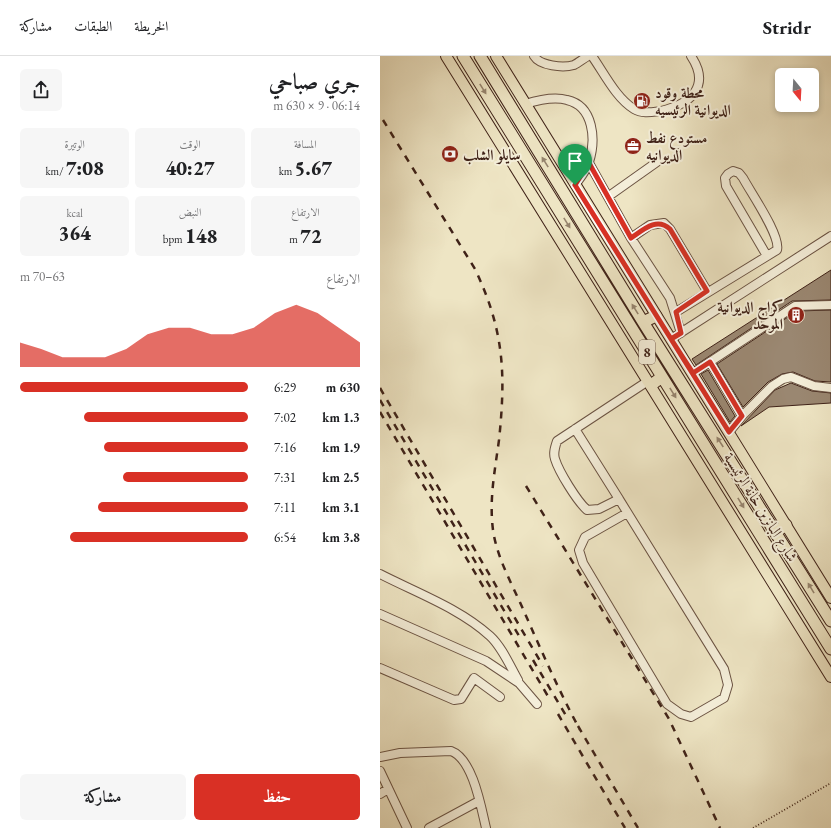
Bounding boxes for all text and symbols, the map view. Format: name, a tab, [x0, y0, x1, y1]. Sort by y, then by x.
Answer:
text: Stridr	[763, 15, 811, 40]
text: مشاركة	[20, 17, 52, 35]
text: الطبقات	[74, 17, 112, 35]
text: الخريطة	[134, 17, 168, 35]
text: جري صباحي	[269, 67, 360, 96]
north arrow	[775, 68, 819, 112]
map controls	[775, 68, 819, 112]
button: share	[20, 69, 62, 111]
one-way arrow	[480, 83, 487, 95]
place label: محطة وقود الديوانية الرئيسيه	[655, 83, 731, 119]
fuel station icon: محطة وقود الديوانية الرئيسيه	[632, 91, 652, 111]
text: 06:14 · 9 × 630 m	[273, 97, 360, 114]
place label: مستودع نفط الديوانيه	[646, 128, 708, 164]
office icon: مستودع نفط الديوانيه	[623, 136, 643, 156]
text: الوتيرة	[65, 137, 85, 151]
text: الوقت	[179, 137, 201, 151]
text: المسافة	[294, 137, 317, 151]
bank icon: سايلو الشلب	[440, 144, 460, 164]
pin	[558, 144, 592, 185]
place label: سايلو الشلب	[463, 145, 521, 165]
icon: arrive	[564, 150, 586, 172]
text: 7:08	[66, 155, 104, 181]
text: 40:27	[166, 155, 215, 181]
text: 5.67	[295, 155, 332, 181]
one-way arrow	[541, 157, 549, 167]
text: /km	[45, 164, 66, 178]
text: km	[279, 164, 295, 178]
text: النبض	[179, 205, 201, 219]
text: الارتفاع	[291, 205, 320, 219]
text: kcal	[66, 206, 83, 220]
one-way arrow	[563, 217, 570, 229]
text: 364	[58, 220, 91, 246]
text: 148	[185, 223, 217, 249]
text: 72	[300, 223, 322, 249]
text: bpm	[163, 232, 185, 246]
text: m	[289, 232, 300, 246]
text: 63–70 m	[20, 268, 65, 285]
text: الارتفاع	[326, 270, 360, 287]
place label: كراج الديوانية الموحد	[717, 297, 783, 333]
one-way arrow	[631, 304, 639, 314]
building icon: كراج الديوانية الموحد	[786, 305, 806, 325]
road number: 8	[639, 340, 655, 364]
text: 6:29	[274, 379, 296, 396]
text: 630 m	[326, 379, 360, 396]
one-way arrow	[669, 387, 676, 399]
text: 7:02	[274, 409, 296, 426]
text: 1.3 km	[322, 409, 360, 426]
one-way arrow	[716, 436, 723, 448]
text: 7:16	[274, 439, 296, 456]
text: 1.9 km	[322, 439, 360, 456]
street label: شارع البانزين خانة الرئيسية	[716, 449, 802, 567]
text: 7:31	[274, 469, 296, 486]
text: 2.5 km	[322, 469, 360, 486]
one-way arrow	[738, 497, 745, 509]
text: 7:11	[274, 499, 296, 516]
text: 3.1 km	[322, 499, 360, 516]
text: 6:54	[274, 529, 296, 546]
text: 3.8 km	[322, 529, 360, 546]
one-way arrow	[807, 582, 814, 594]
button: مشاركة	[20, 774, 186, 820]
button: حفظ	[194, 774, 360, 820]

